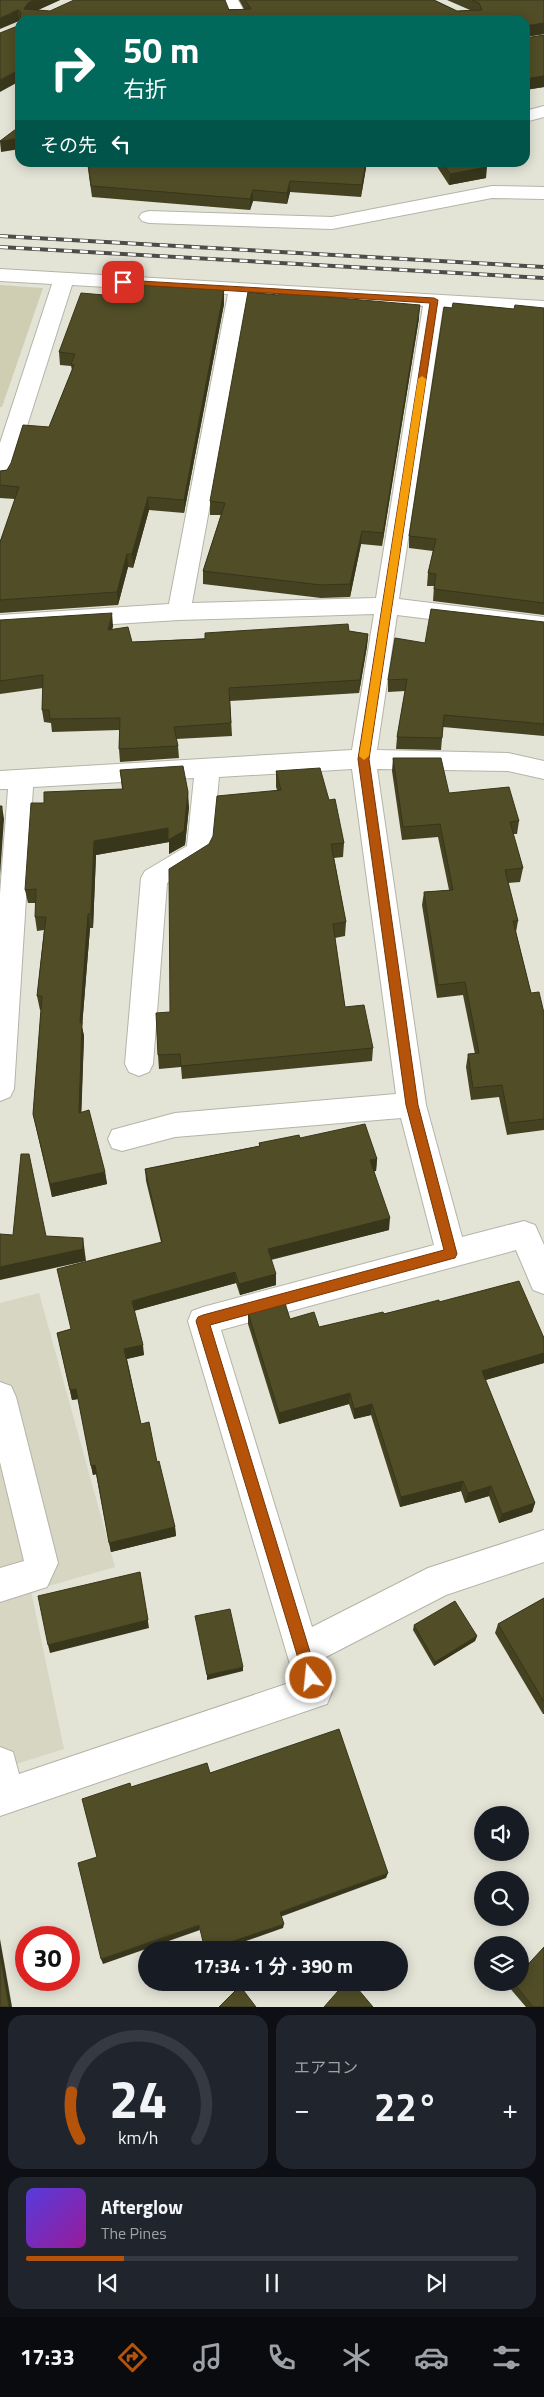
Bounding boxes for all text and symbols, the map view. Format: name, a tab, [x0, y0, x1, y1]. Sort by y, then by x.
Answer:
text: 50 m	[123, 23, 199, 77]
icon: right	[40, 35, 105, 100]
text: 右折	[123, 72, 167, 106]
text: その先	[40, 130, 97, 159]
icon: left	[107, 130, 135, 158]
pin	[102, 261, 144, 303]
icon: arrive	[109, 268, 137, 296]
position arrow	[284, 1651, 336, 1703]
map controls	[474, 1806, 529, 1991]
button: sound	[474, 1806, 529, 1861]
button: search	[474, 1871, 529, 1926]
speed limit sign: 30	[15, 1926, 80, 1991]
button: layers	[474, 1936, 529, 1991]
text: 17:34 · 1 分 · 390 m	[193, 1951, 353, 1980]
text: エアコン	[294, 2055, 358, 2079]
text: 24	[109, 2059, 167, 2138]
text: 22°	[374, 2078, 438, 2136]
text: −	[294, 2087, 310, 2130]
text: +	[502, 2087, 518, 2130]
text: km/h	[118, 2124, 158, 2151]
text: Afterglow	[101, 2192, 183, 2221]
text: The Pines	[101, 2221, 167, 2245]
icon: previous	[94, 2269, 122, 2297]
icon: pause	[258, 2269, 286, 2297]
icon: next	[422, 2269, 450, 2297]
text: 17:33	[20, 2340, 75, 2374]
icon: directions	[115, 2340, 150, 2375]
icon: music	[190, 2340, 225, 2375]
icon: phone	[264, 2340, 299, 2375]
icon: climate	[339, 2340, 374, 2375]
icon: car	[414, 2340, 449, 2375]
icon: filters	[489, 2340, 524, 2375]

